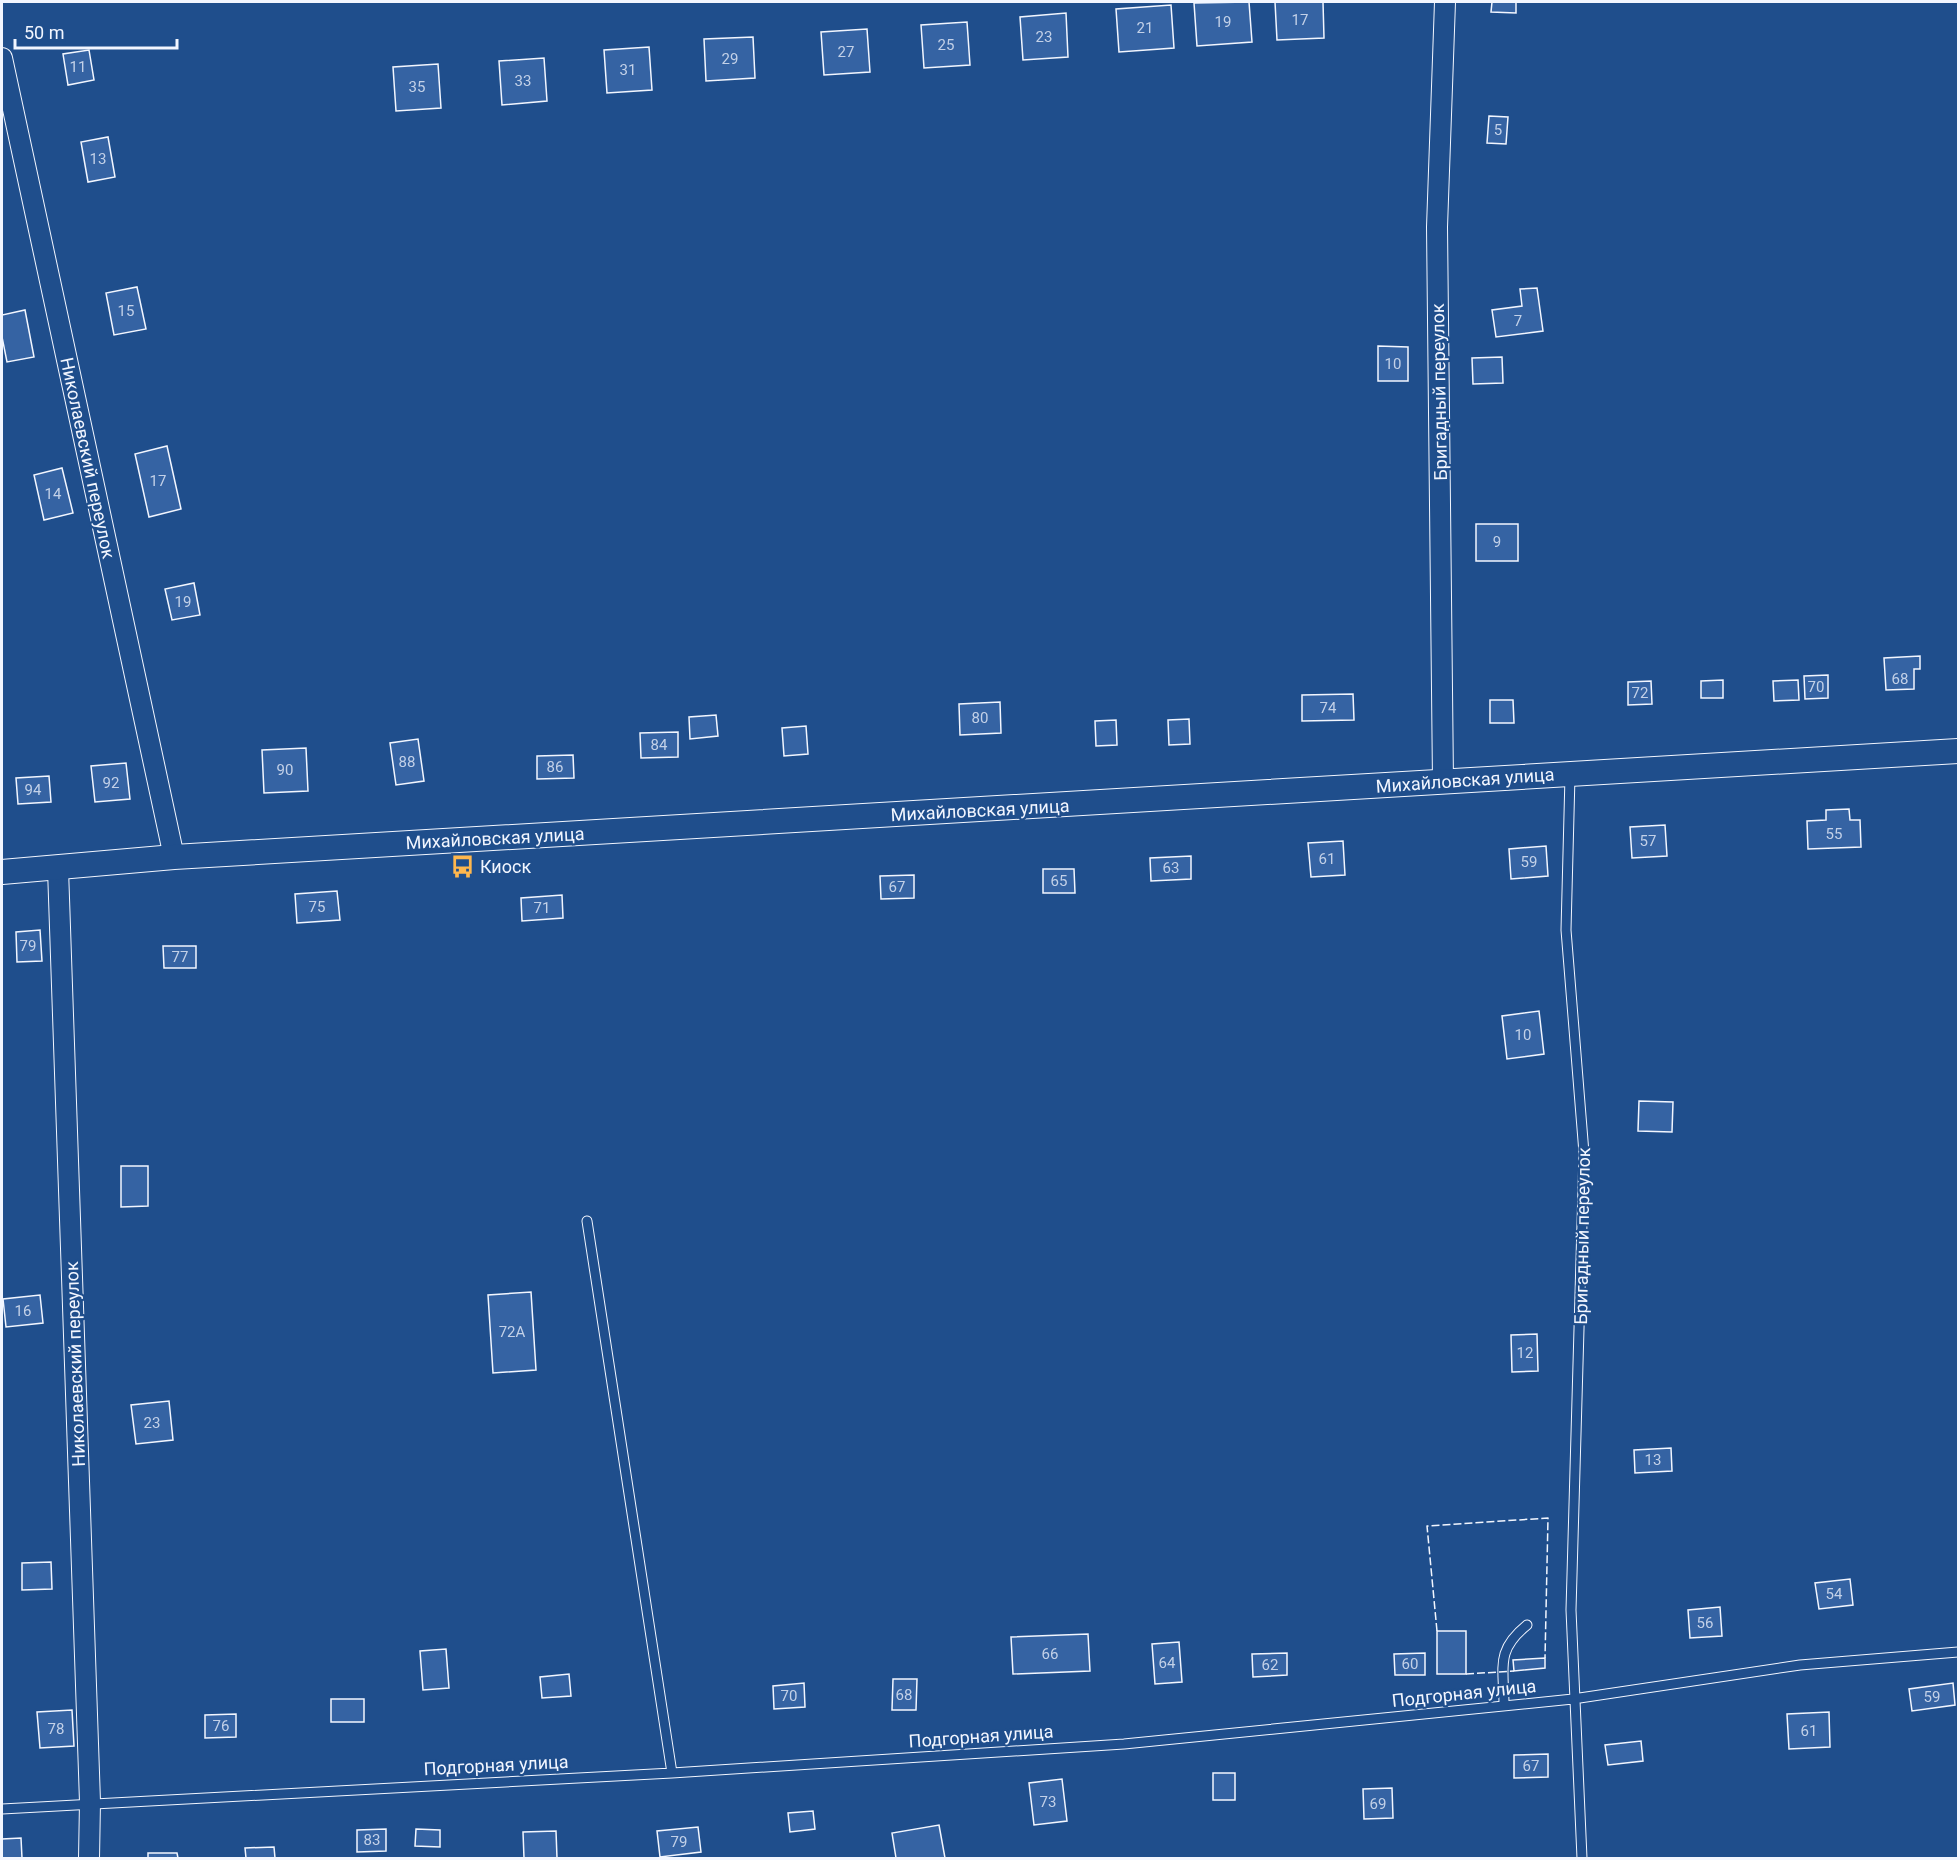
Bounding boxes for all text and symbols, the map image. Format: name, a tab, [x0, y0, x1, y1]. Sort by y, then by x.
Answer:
house number: 17	[1292, 11, 1308, 29]
scale bar	[15, 12, 177, 50]
house number: 19	[1215, 13, 1231, 31]
house number: 21	[1137, 19, 1153, 37]
text: 50 m	[24, 22, 64, 43]
house number: 23	[1036, 28, 1052, 46]
house number: 25	[938, 36, 954, 54]
house number: 27	[838, 43, 854, 61]
house number: 29	[722, 50, 738, 68]
house number: 11	[70, 58, 86, 76]
house number: 31	[620, 61, 636, 79]
house number: 33	[515, 72, 531, 90]
house number: 35	[409, 78, 425, 96]
house number: 5	[1494, 121, 1502, 139]
house number: 13	[90, 150, 106, 168]
house number: 15	[118, 302, 134, 320]
street label: Бригадный переулок	[1427, 303, 1451, 481]
house number: 7	[1514, 312, 1522, 330]
street label: Николаевский переулок	[56, 355, 120, 561]
house number: 10	[1385, 355, 1401, 373]
house number: 17	[150, 472, 166, 490]
house number: 14	[45, 485, 62, 503]
house number: 9	[1493, 533, 1501, 551]
house number: 19	[175, 593, 191, 611]
house number: 68	[1892, 670, 1908, 688]
house number: 70	[1808, 678, 1824, 696]
house number: 72	[1632, 684, 1648, 702]
house number: 74	[1320, 699, 1337, 717]
house number: 80	[972, 709, 988, 727]
house number: 84	[651, 736, 668, 754]
house number: 88	[399, 753, 415, 771]
house number: 86	[547, 758, 563, 776]
house number: 90	[277, 761, 293, 779]
street label: Михайловская улица	[1375, 763, 1555, 797]
house number: 92	[103, 774, 119, 792]
house number: 94	[25, 781, 42, 799]
street label: Михайловская улица	[890, 795, 1070, 825]
street label: Михайловская улица	[405, 823, 585, 853]
house number: 55	[1826, 825, 1842, 843]
house number: 57	[1640, 832, 1656, 850]
house number: 61	[1319, 850, 1335, 868]
bus stop icon: Киоск	[449, 853, 475, 879]
house number: 59	[1521, 853, 1537, 871]
place label: Киоск	[480, 856, 531, 877]
house number: 63	[1163, 859, 1179, 877]
house number: 65	[1051, 872, 1067, 890]
house number: 67	[889, 878, 905, 896]
house number: 75	[309, 898, 325, 916]
house number: 71	[534, 899, 550, 917]
house number: 79	[20, 937, 36, 955]
house number: 77	[172, 948, 188, 966]
house number: 10	[1515, 1026, 1531, 1044]
street label: Бригадный переулок	[1570, 1147, 1594, 1325]
street label: Николаевский переулок	[61, 1261, 89, 1467]
house number: 16	[15, 1302, 31, 1320]
house number: 72А	[499, 1323, 526, 1341]
house number: 12	[1517, 1344, 1533, 1362]
house number: 23	[144, 1414, 160, 1432]
house number: 13	[1645, 1451, 1661, 1469]
house number: 54	[1826, 1585, 1843, 1603]
house number: 56	[1697, 1614, 1713, 1632]
house number: 66	[1042, 1645, 1058, 1663]
house number: 64	[1159, 1654, 1176, 1672]
house number: 60	[1402, 1655, 1418, 1673]
house number: 62	[1262, 1656, 1278, 1674]
street label: Подгорная улица	[1391, 1675, 1537, 1711]
house number: 68	[896, 1686, 912, 1704]
house number: 70	[781, 1687, 797, 1705]
house number: 59	[1924, 1688, 1940, 1706]
house number: 76	[213, 1717, 229, 1735]
house number: 78	[48, 1720, 64, 1738]
street label: Подгорная улица	[908, 1720, 1054, 1752]
house number: 61	[1801, 1722, 1817, 1740]
street label: Подгорная улица	[423, 1751, 569, 1779]
house number: 67	[1523, 1757, 1539, 1775]
house number: 73	[1040, 1793, 1056, 1811]
house number: 69	[1370, 1795, 1386, 1813]
house number: 83	[364, 1831, 380, 1849]
house number: 79	[671, 1833, 687, 1851]

